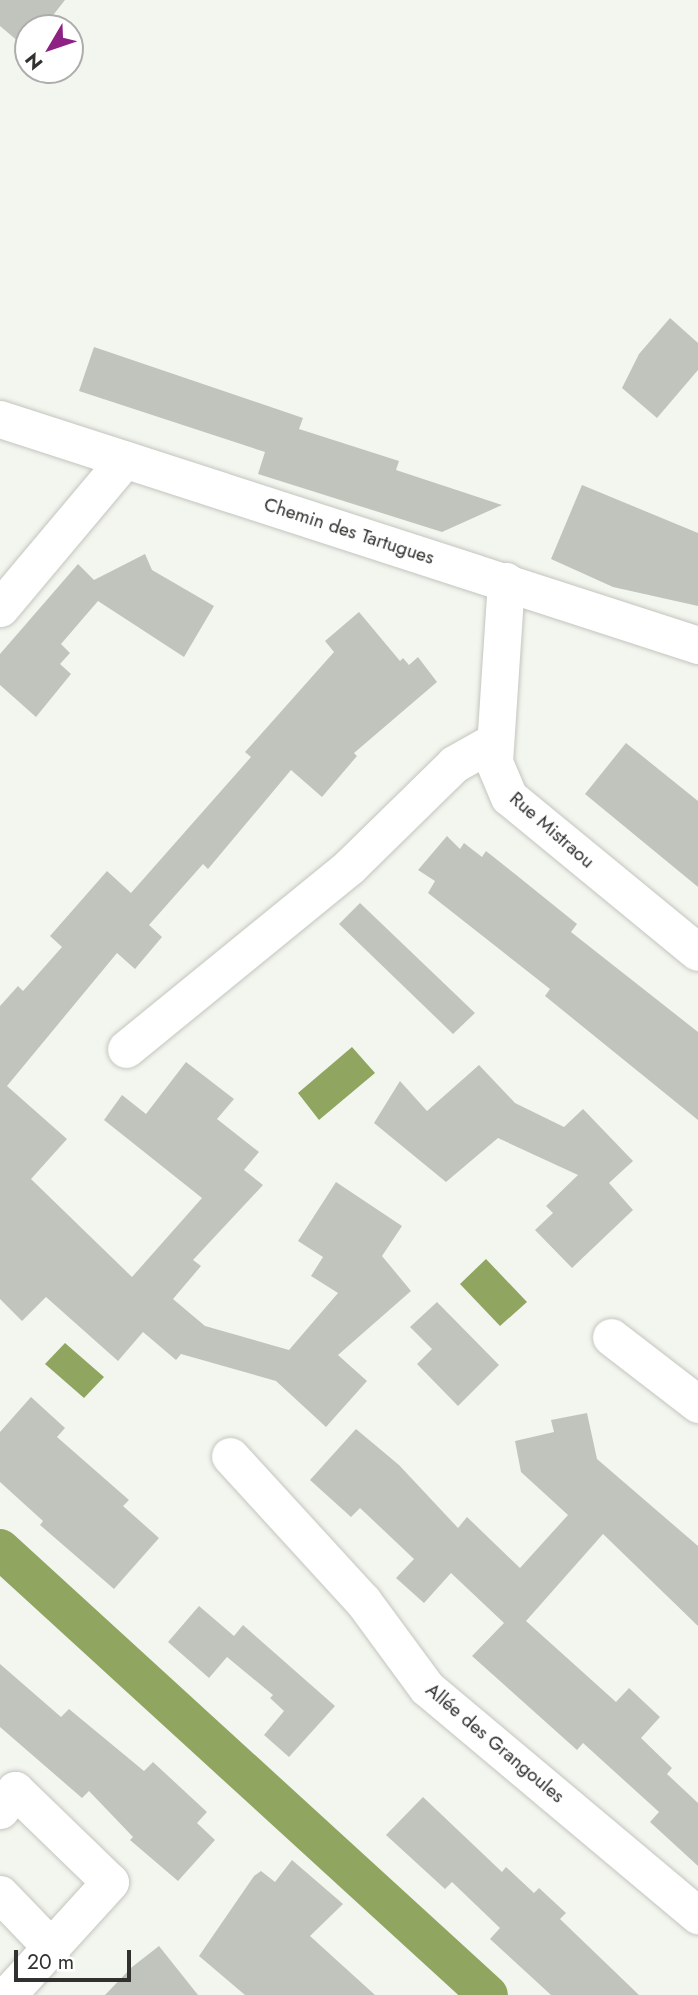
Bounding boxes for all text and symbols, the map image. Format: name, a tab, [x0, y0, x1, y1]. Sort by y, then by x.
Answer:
north arrow	[14, 14, 84, 84]
text: N	[19, 47, 49, 76]
street label: Chemin des Tartugues	[261, 493, 437, 569]
street label: Rue Mistraou	[505, 787, 599, 873]
street label: Allée des Grangoules	[421, 1678, 569, 1808]
scale bar	[18, 1936, 135, 1980]
text: 20 m	[27, 1947, 74, 1977]

